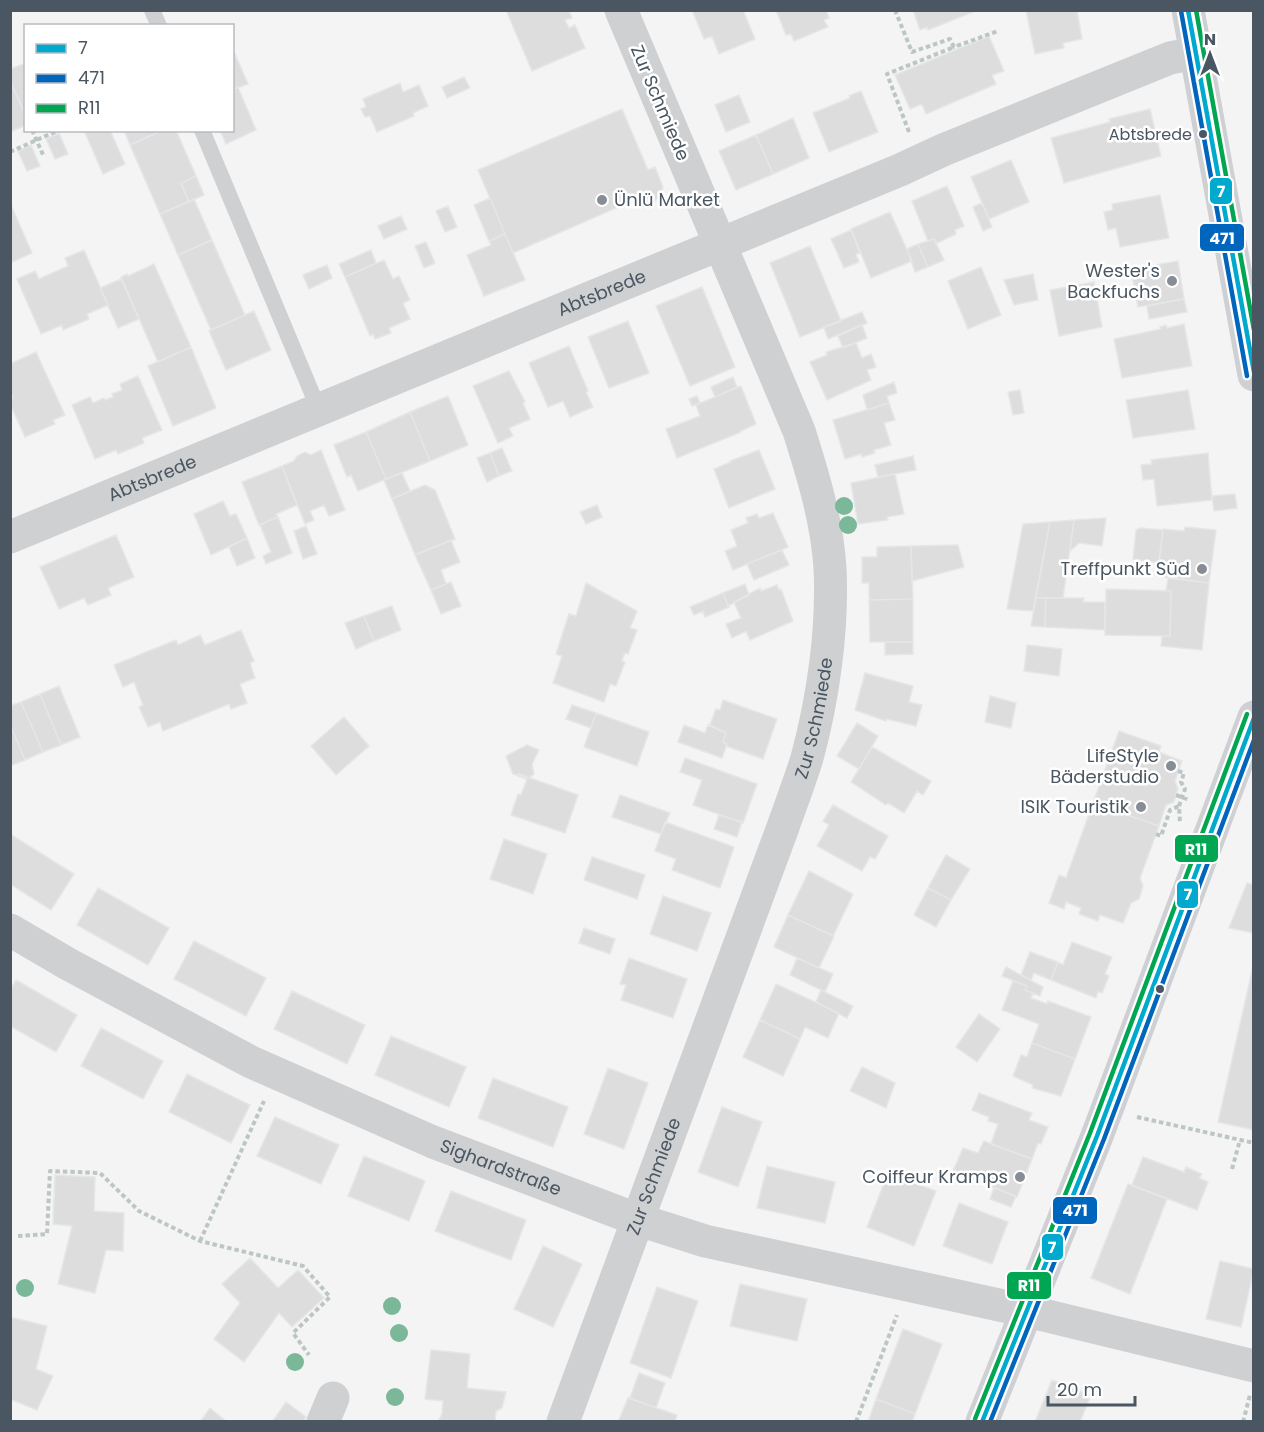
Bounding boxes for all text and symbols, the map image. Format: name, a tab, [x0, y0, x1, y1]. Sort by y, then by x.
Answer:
legend	[24, 24, 234, 132]
north arrow	[1180, 24, 1240, 84]
text: N	[1204, 28, 1216, 51]
text: 7	[78, 35, 88, 60]
street label: Zur Schmiede	[625, 41, 696, 164]
text: 471	[78, 65, 105, 90]
text: R11	[78, 95, 100, 120]
place label: Abtsbrede	[1109, 123, 1192, 146]
marker: Abtsbrede	[1197, 128, 1209, 140]
line badge: 7	[1209, 177, 1233, 205]
text: 7	[1217, 180, 1226, 203]
place label: Ünlü Market	[614, 187, 720, 212]
marker: Ünlü Market	[595, 193, 609, 207]
line badge: 471	[1199, 223, 1245, 252]
text: 471	[1209, 227, 1235, 250]
place label: Wester's Backfuchs	[1067, 258, 1160, 304]
street label: Abtsbrede	[553, 263, 650, 322]
marker: Wester's Backfuchs	[1165, 274, 1179, 288]
street label: Abtsbrede	[104, 448, 200, 507]
place label: Treffpunkt Süd	[1060, 556, 1190, 581]
marker: Treffpunkt Süd	[1195, 562, 1209, 576]
street label: Zur Schmiede	[788, 656, 838, 782]
place label: LifeStyle Bäderstudio	[1050, 743, 1159, 789]
marker: LifeStyle Bäderstudio	[1164, 759, 1178, 773]
place label: ISIK Touristik	[1020, 794, 1130, 819]
marker: ISIK Touristik	[1134, 800, 1148, 814]
line badge: R11	[1174, 834, 1219, 863]
text: R11	[1185, 838, 1207, 861]
line badge: 7	[1176, 880, 1199, 909]
text: 7	[1184, 883, 1193, 906]
unlabelled marker	[1154, 983, 1166, 995]
street label: Zur Schmiede	[620, 1114, 687, 1238]
street label: Sighardstraße	[437, 1133, 565, 1202]
place label: Coiffeur Kramps	[862, 1164, 1008, 1189]
marker: Coiffeur Kramps	[1013, 1170, 1027, 1184]
line badge: 471	[1052, 1196, 1098, 1225]
text: 471	[1062, 1199, 1088, 1222]
line badge: 7	[1041, 1233, 1064, 1261]
text: 7	[1048, 1236, 1057, 1259]
line badge: R11	[1006, 1271, 1052, 1300]
text: R11	[1018, 1274, 1040, 1297]
scale bar	[1048, 1369, 1135, 1407]
text: 20 m	[1057, 1377, 1102, 1402]

